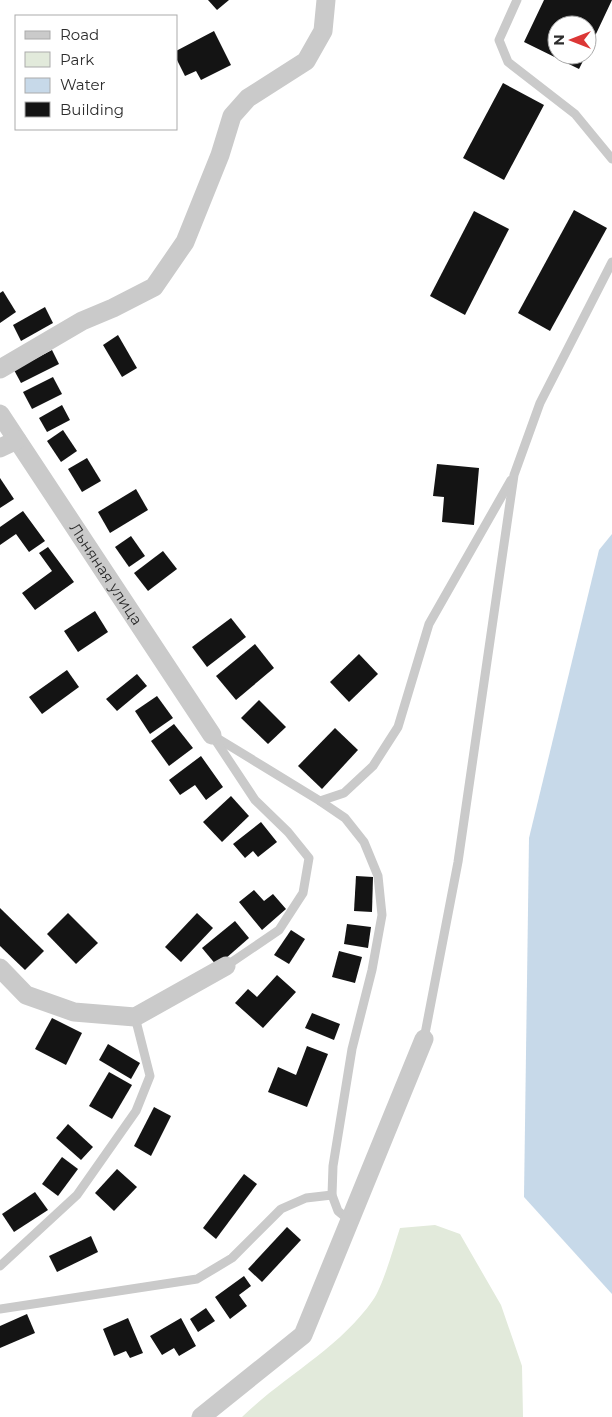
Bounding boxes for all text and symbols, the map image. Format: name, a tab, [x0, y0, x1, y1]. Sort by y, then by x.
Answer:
legend	[15, 15, 178, 130]
north arrow	[547, 15, 597, 65]
text: Road	[60, 25, 99, 44]
text: N	[550, 34, 568, 46]
text: Park	[60, 50, 94, 69]
text: Water	[60, 75, 106, 94]
text: Building	[60, 100, 124, 119]
street label: Льняная улица	[66, 519, 147, 629]

